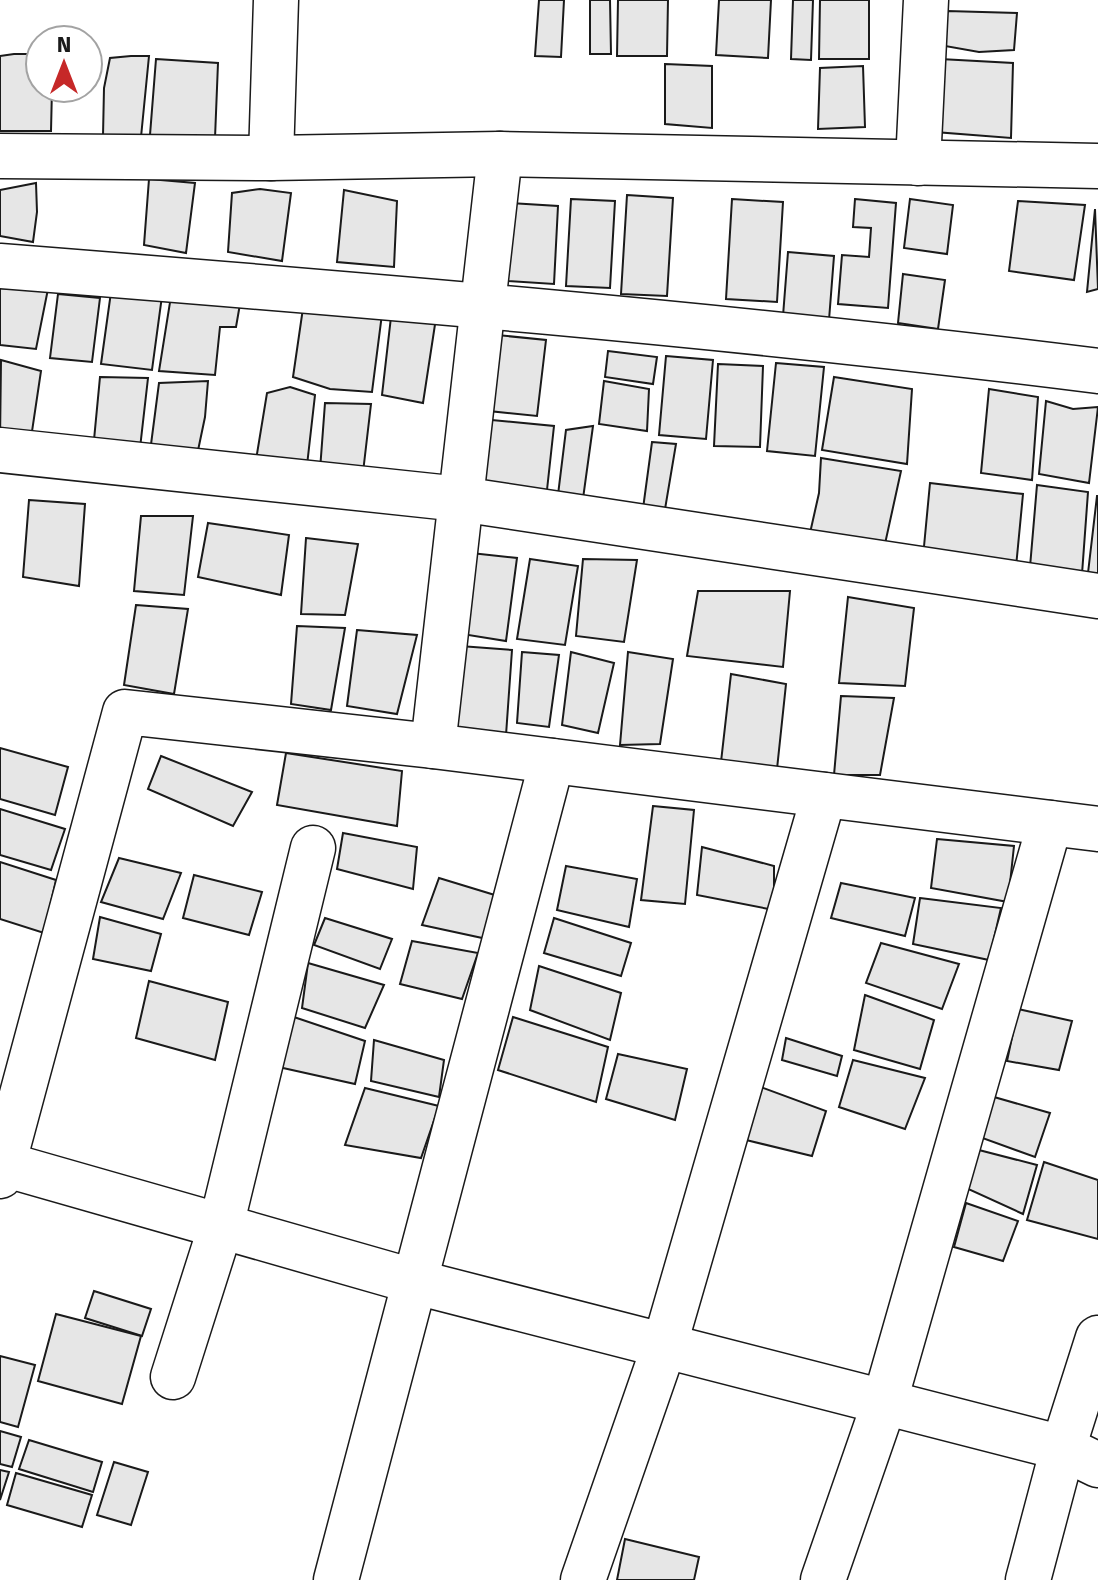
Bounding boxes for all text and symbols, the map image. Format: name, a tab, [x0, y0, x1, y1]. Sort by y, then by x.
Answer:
north arrow	[24, 24, 104, 104]
text: N	[57, 31, 71, 58]

